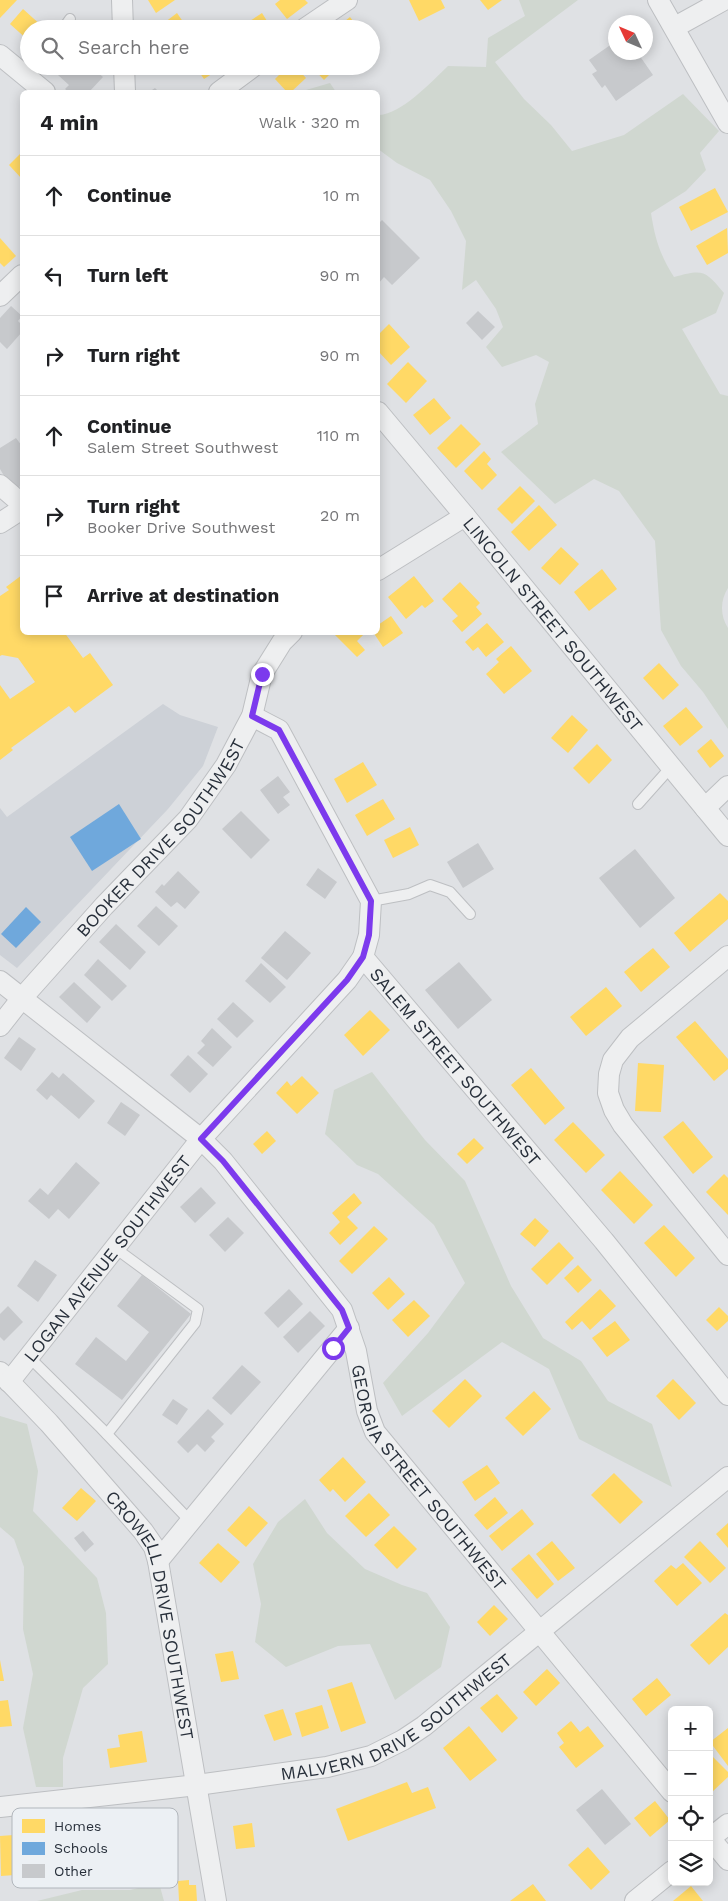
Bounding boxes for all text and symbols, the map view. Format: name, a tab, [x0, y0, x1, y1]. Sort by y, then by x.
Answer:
north arrow	[608, 15, 653, 60]
search box	[20, 20, 380, 75]
icon: search	[38, 34, 66, 62]
text: Search here	[78, 36, 189, 59]
text: 4 min	[40, 110, 98, 135]
text: Walk · 320 m	[259, 113, 360, 132]
icon: ahead	[40, 182, 68, 210]
text: Continue	[87, 184, 171, 207]
text: 10 m	[323, 186, 360, 205]
icon: left	[40, 262, 68, 290]
text: Turn left	[87, 264, 168, 287]
text: 90 m	[319, 266, 360, 285]
icon: right	[40, 342, 68, 370]
text: Turn right	[87, 344, 180, 367]
text: 90 m	[319, 346, 360, 365]
text: Continue	[87, 415, 171, 438]
icon: ahead	[40, 422, 68, 450]
text: 110 m	[317, 426, 360, 445]
text: Salem Street Southwest	[87, 438, 278, 457]
text: Turn right	[87, 495, 180, 518]
icon: right	[40, 502, 68, 530]
text: 20 m	[320, 506, 360, 525]
street label: LINCOLN STREET SOUTHWEST	[459, 512, 648, 735]
text: Booker Drive Southwest	[87, 518, 275, 537]
icon: arrive	[40, 582, 68, 610]
text: Arrive at destination	[87, 584, 279, 607]
route end	[251, 663, 274, 686]
street label: BOOKER DRIVE SOUTHWEST	[72, 735, 249, 941]
street label: SALEM STREET SOUTHWEST	[366, 963, 546, 1170]
street label: LOGAN AVENUE SOUTHWEST	[19, 1150, 195, 1366]
route start	[322, 1337, 345, 1360]
street label: GEORGIA STREET SOUTHWEST	[348, 1362, 511, 1594]
street label: CROWELL DRIVE SOUTHWEST	[102, 1486, 199, 1741]
street label: MALVERN DRIVE SOUTHWEST	[279, 1648, 516, 1784]
map controls	[668, 1706, 713, 1886]
button: +	[668, 1706, 713, 1751]
button: −	[668, 1751, 713, 1796]
button: locate	[668, 1796, 713, 1841]
legend	[12, 1808, 178, 1888]
text: Homes	[54, 1818, 101, 1834]
text: Schools	[54, 1840, 108, 1856]
button: layers	[668, 1841, 713, 1886]
text: Other	[54, 1863, 93, 1879]

